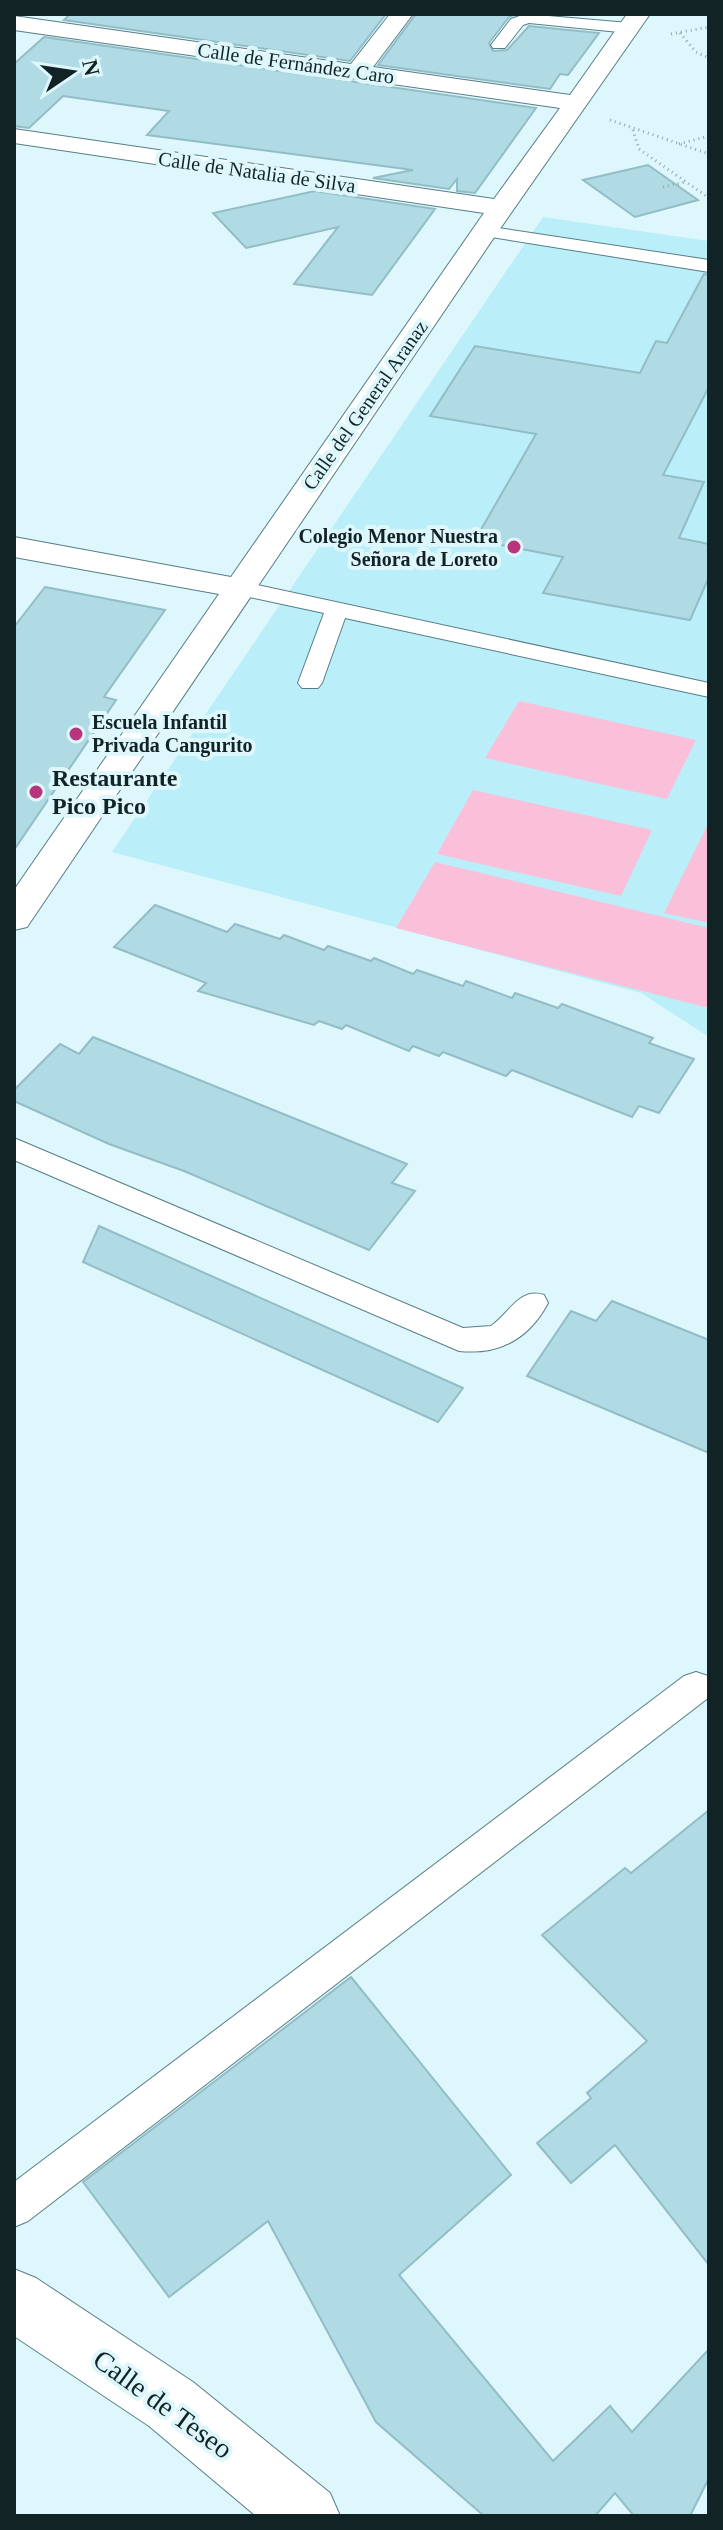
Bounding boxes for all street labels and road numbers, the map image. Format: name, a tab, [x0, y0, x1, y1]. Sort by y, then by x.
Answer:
street label: Calle de Fernández Caro	[196, 38, 396, 88]
street label: Calle de Natalia de Silva	[157, 147, 357, 197]
street label: Calle del General Aranaz	[298, 316, 432, 494]
street label: Calle de Teseo	[88, 2343, 238, 2465]

